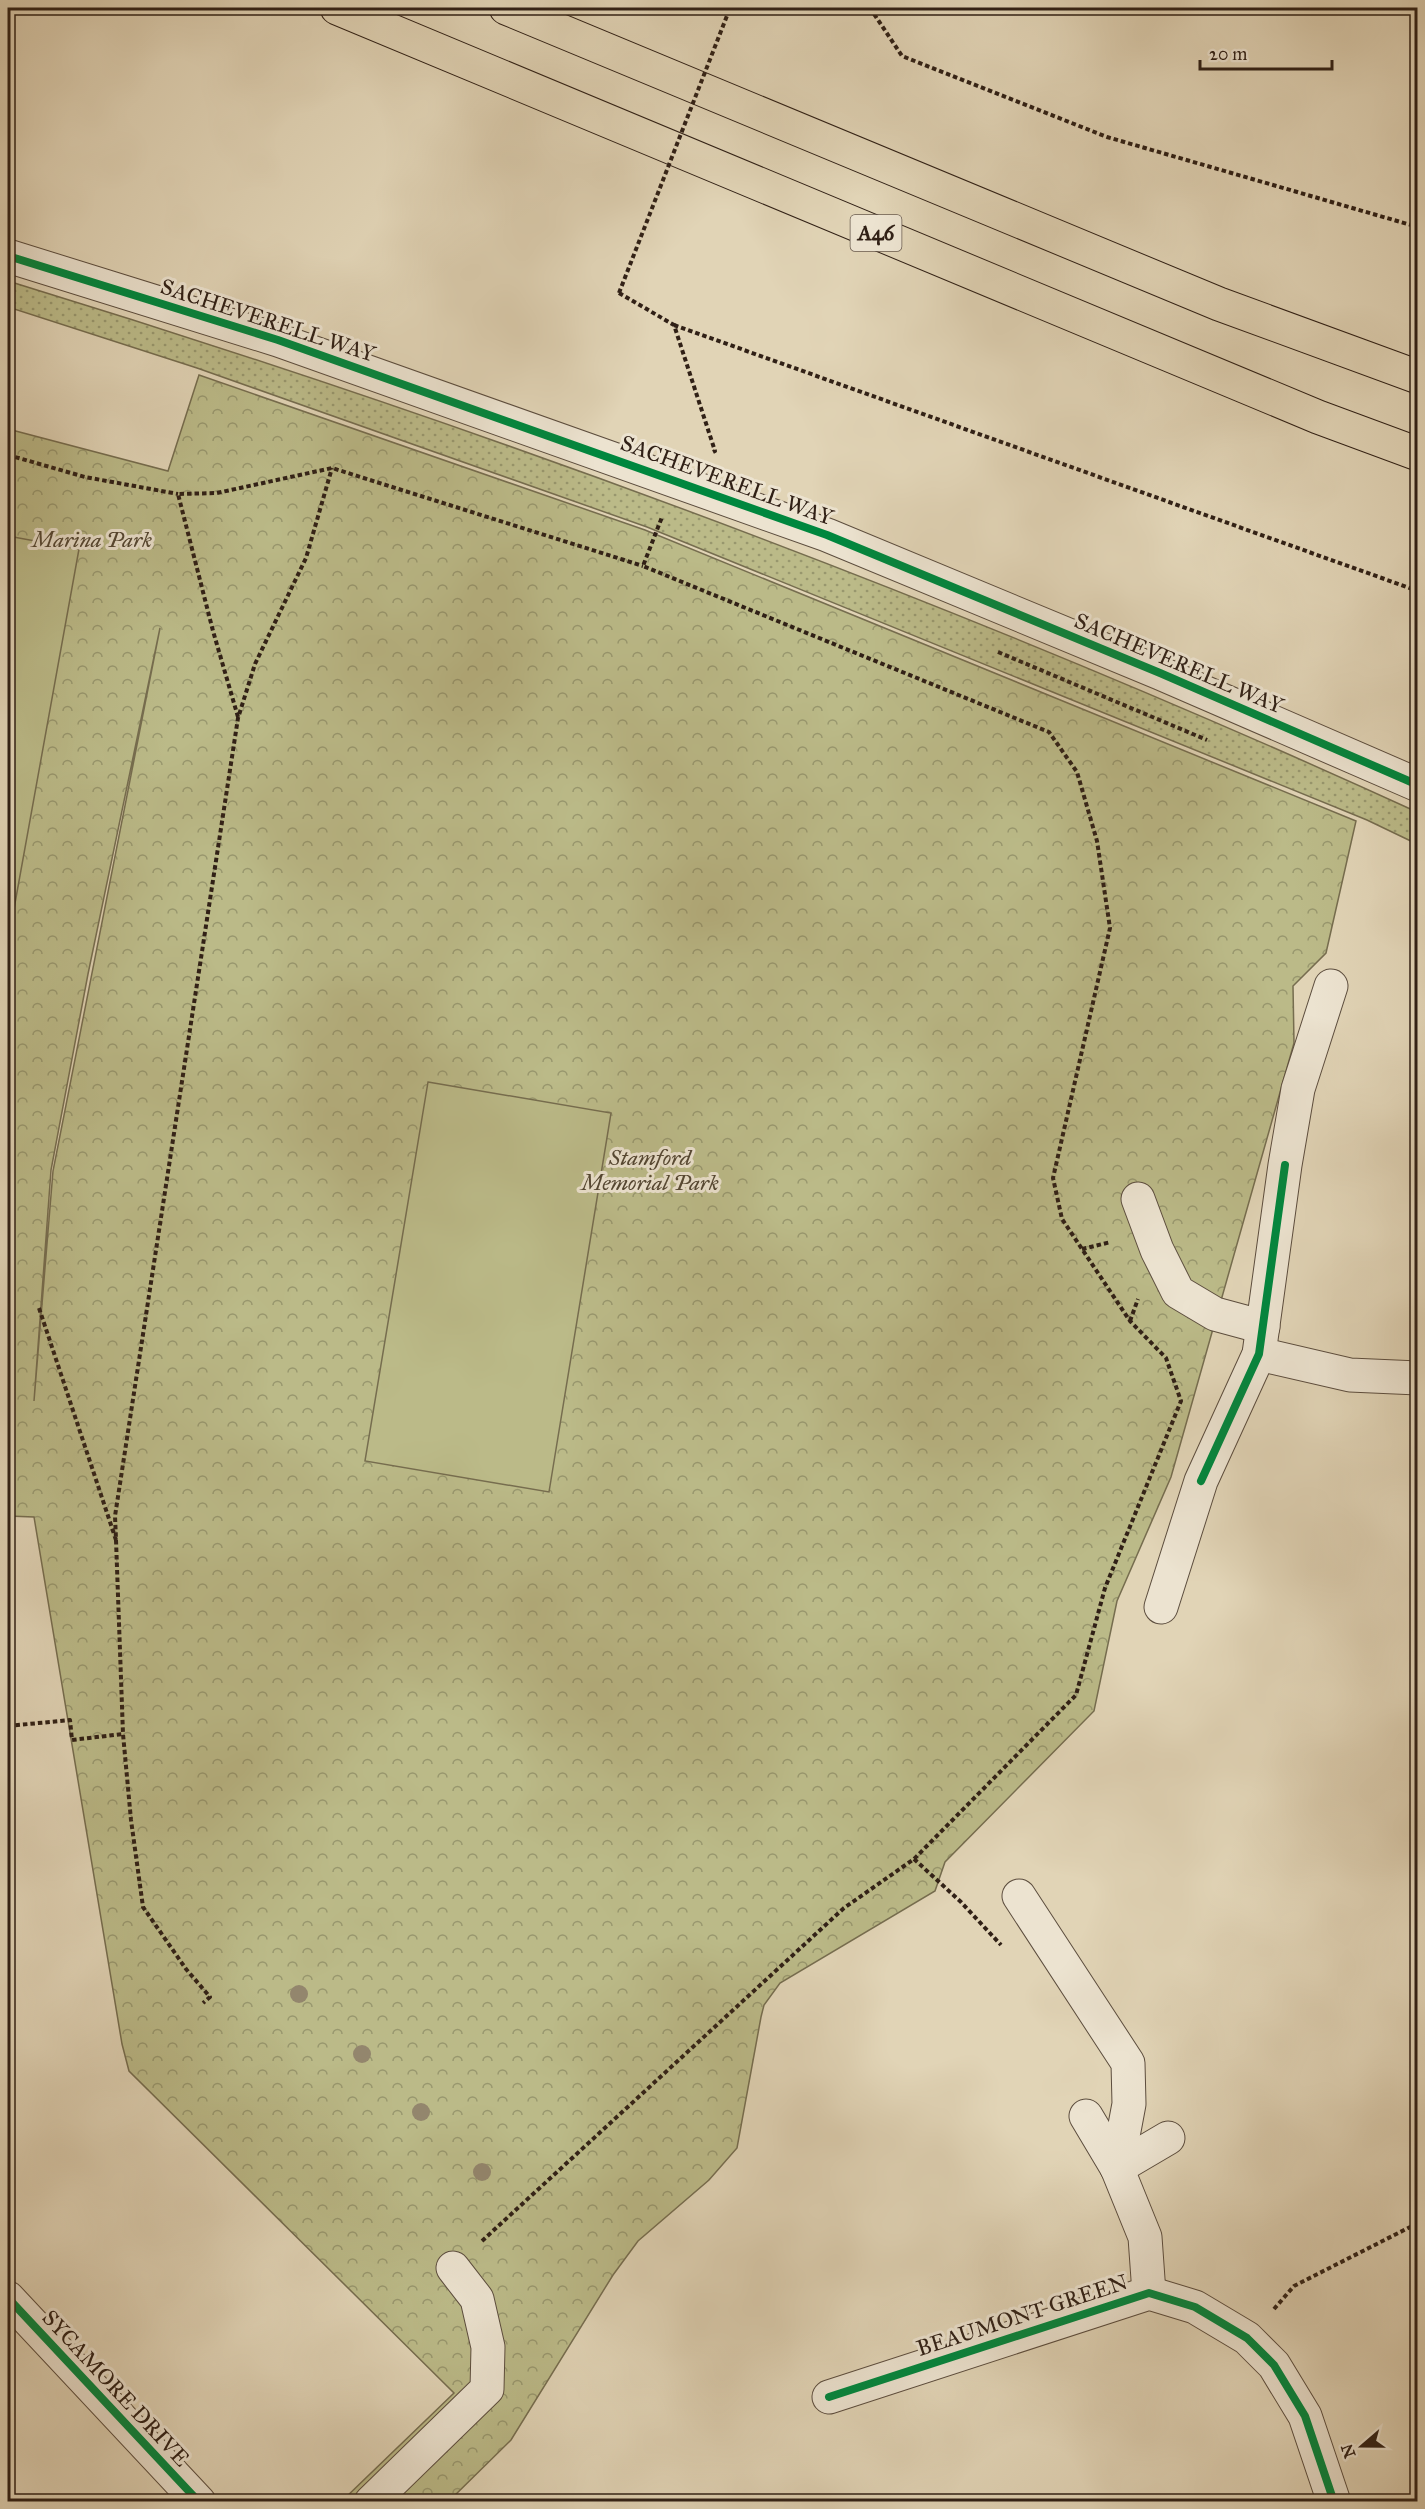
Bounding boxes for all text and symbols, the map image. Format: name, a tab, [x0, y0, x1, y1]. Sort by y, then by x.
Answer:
scale bar	[1200, 33, 1332, 71]
text: 20 m	[1209, 43, 1247, 65]
road number: A46	[850, 215, 902, 251]
street label: SACHEVERELL WAY	[157, 273, 380, 368]
street label: SACHEVERELL WAY	[617, 429, 838, 531]
park label: Marina Park	[30, 526, 152, 553]
street label: SACHEVERELL WAY	[1071, 607, 1288, 720]
park label: Stamford Memorial Park	[579, 1144, 719, 1196]
street label: BEAUMONT GREEN	[913, 2268, 1131, 2362]
street label: SYCAMORE DRIVE	[37, 2304, 196, 2472]
north arrow	[1332, 2416, 1392, 2476]
text: N	[1337, 2441, 1360, 2461]

